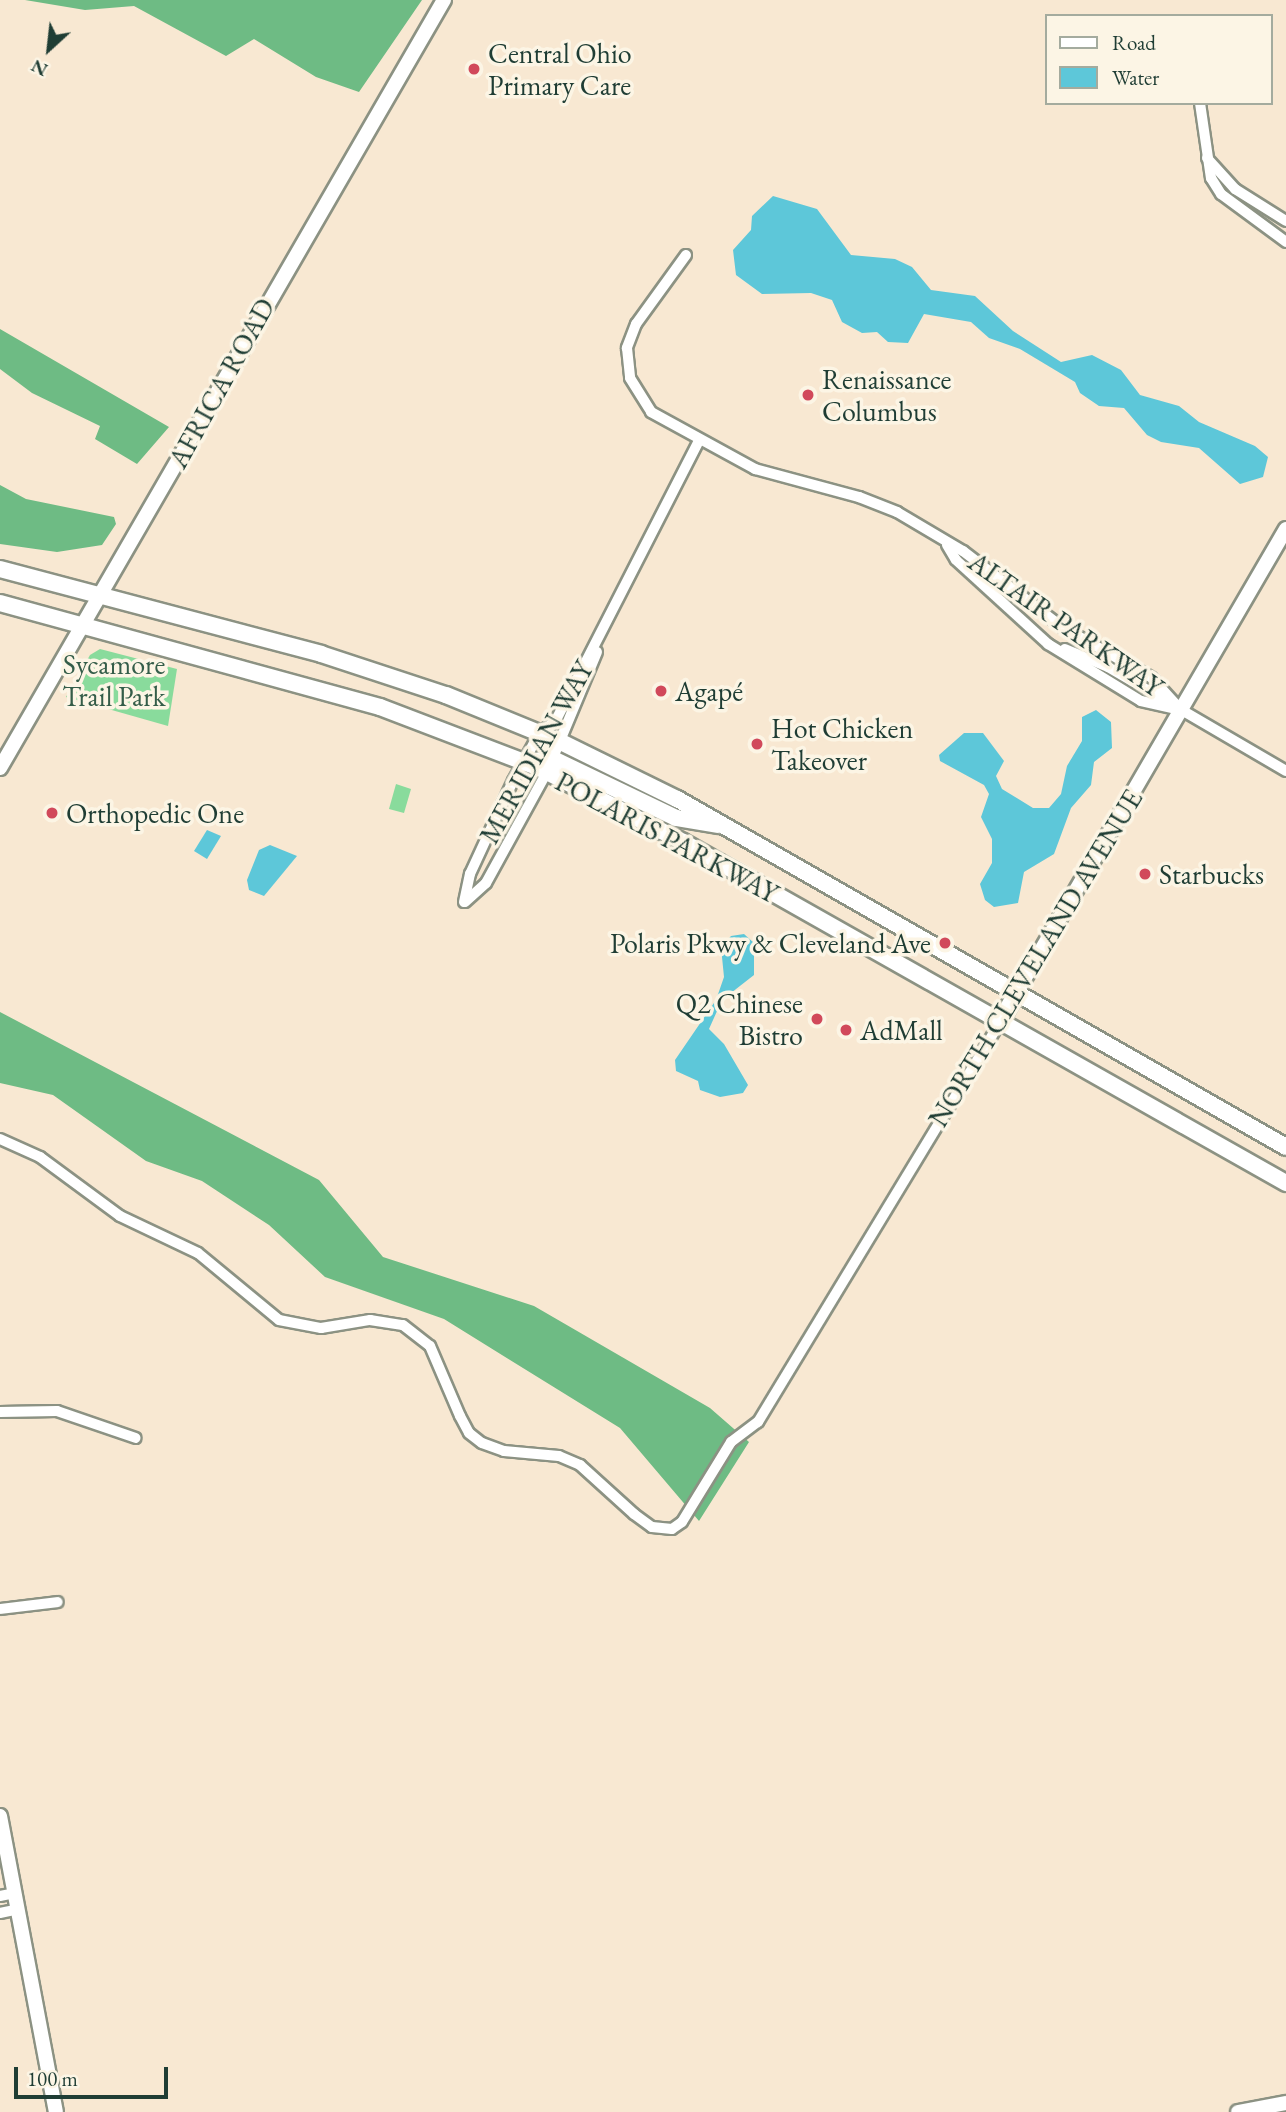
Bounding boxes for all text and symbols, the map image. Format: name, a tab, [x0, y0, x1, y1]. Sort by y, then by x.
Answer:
north arrow	[14, 14, 84, 84]
legend	[1044, 14, 1272, 105]
text: Road	[1112, 29, 1156, 56]
place label: Central Ohio Primary Care	[488, 36, 632, 102]
text: N	[27, 54, 52, 83]
marker: Central Ohio Primary Care	[466, 61, 482, 77]
text: Water	[1112, 64, 1159, 91]
street label: AFRICA ROAD	[160, 292, 282, 474]
place label: Renaissance Columbus	[822, 362, 951, 428]
marker: Renaissance Columbus	[800, 387, 816, 403]
street label: ALTAIR PARKWAY	[962, 544, 1170, 704]
park label: Sycamore Trail Park	[62, 647, 166, 713]
street label: MERIDIAN WAY	[472, 655, 600, 849]
place label: Agapé	[675, 674, 743, 708]
marker: Agapé	[653, 683, 669, 699]
place label: Hot Chicken Takeover	[771, 711, 913, 777]
marker: Hot Chicken Takeover	[749, 736, 765, 752]
street label: POLARIS PARKWAY	[550, 764, 784, 910]
street label: NORTH CLEVELAND AVENUE	[921, 783, 1149, 1133]
place label: Orthopedic One	[66, 796, 244, 830]
marker: Orthopedic One	[44, 805, 60, 821]
place label: Starbucks	[1159, 857, 1264, 891]
marker: Starbucks	[1137, 866, 1153, 882]
place label: Polaris Pkwy & Cleveland Ave	[610, 926, 931, 960]
marker: Polaris Pkwy & Cleveland Ave	[937, 935, 953, 951]
place label: Q2 Chinese Bistro	[676, 986, 803, 1052]
marker: Q2 Chinese Bistro	[809, 1011, 825, 1027]
place label: AdMall	[860, 1013, 943, 1047]
marker: AdMall	[838, 1022, 854, 1038]
scale bar	[18, 2052, 172, 2096]
text: 100 m	[27, 2065, 78, 2092]

